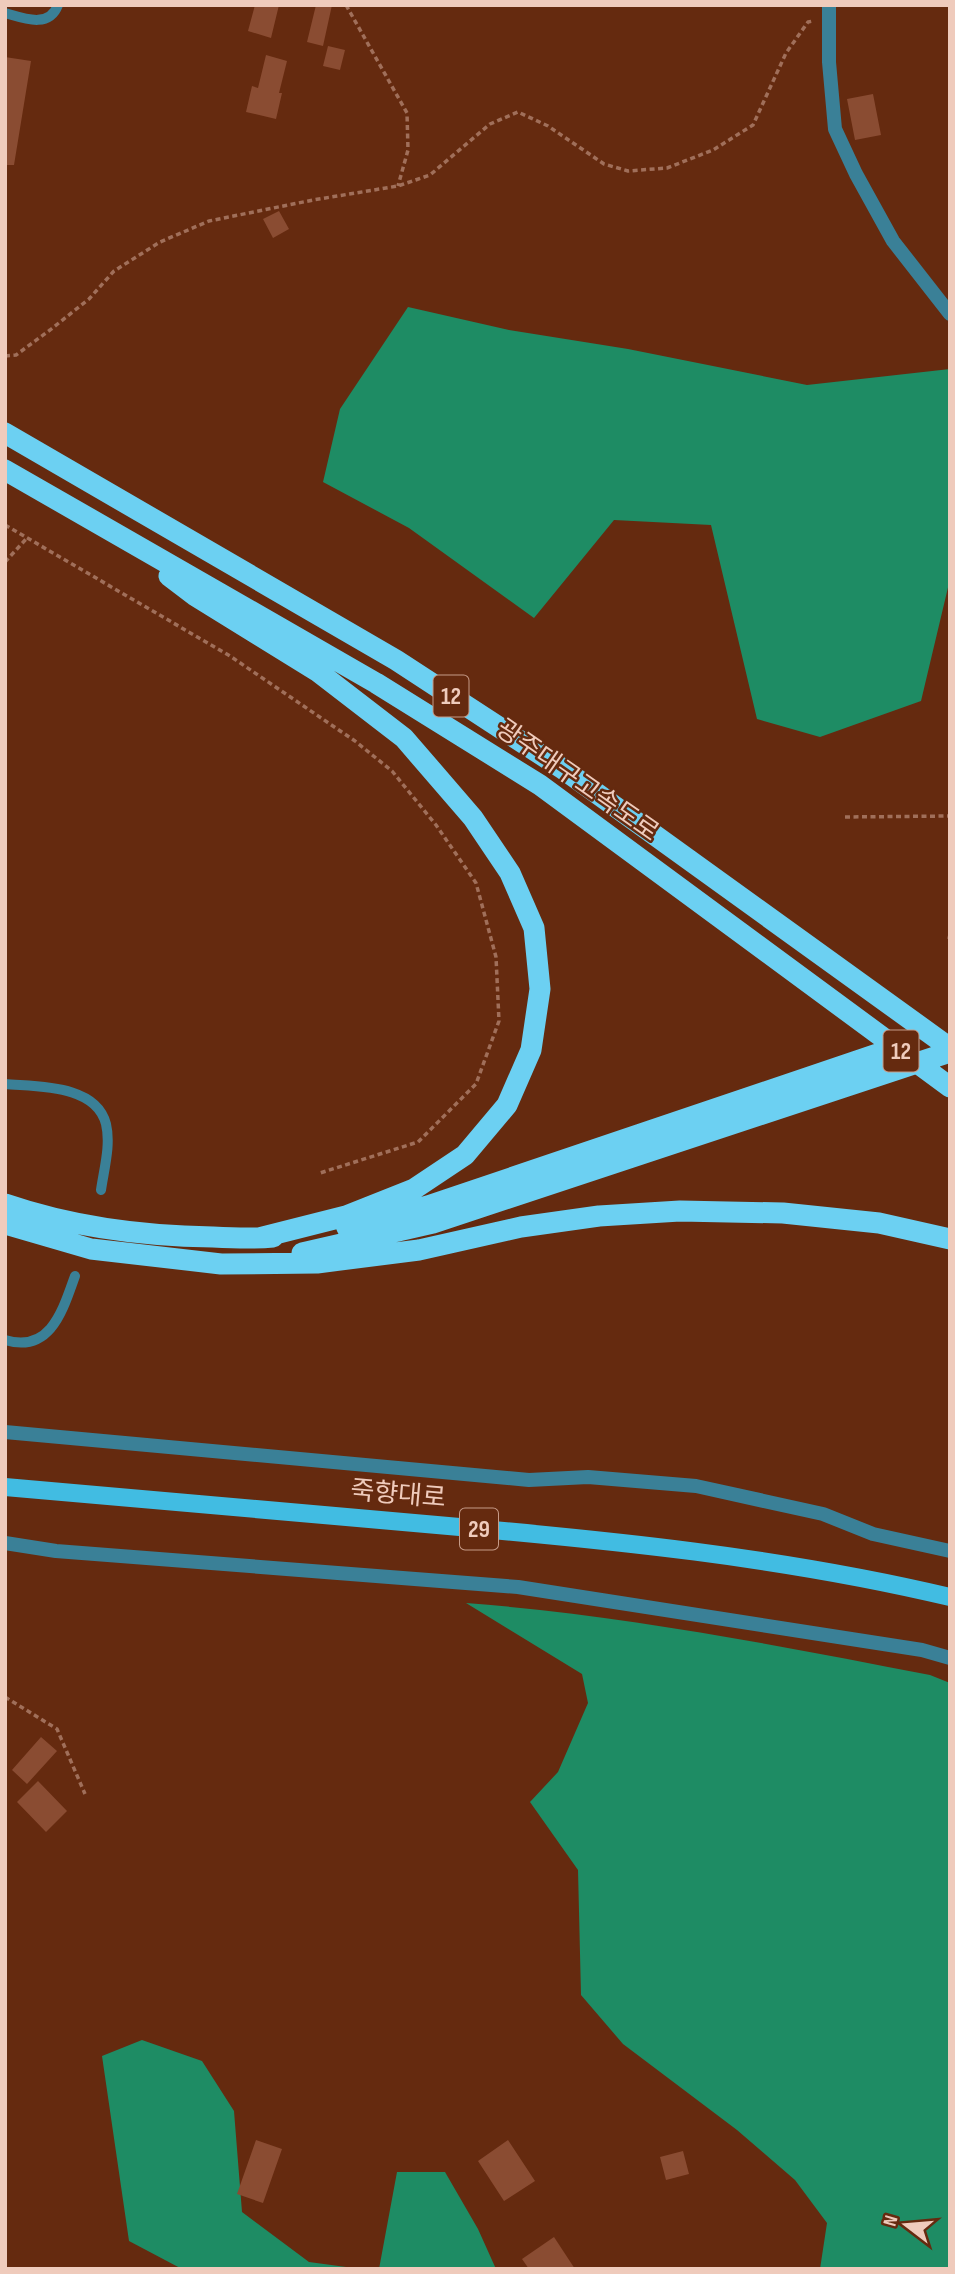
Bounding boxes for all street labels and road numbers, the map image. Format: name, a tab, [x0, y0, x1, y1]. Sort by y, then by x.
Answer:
road number: 12	[434, 676, 468, 716]
street label: 광주대구고속도로	[490, 713, 664, 849]
road number: 12	[884, 1030, 918, 1072]
street label: 죽향대로	[349, 1475, 447, 1515]
road number: 29	[460, 1508, 498, 1549]

